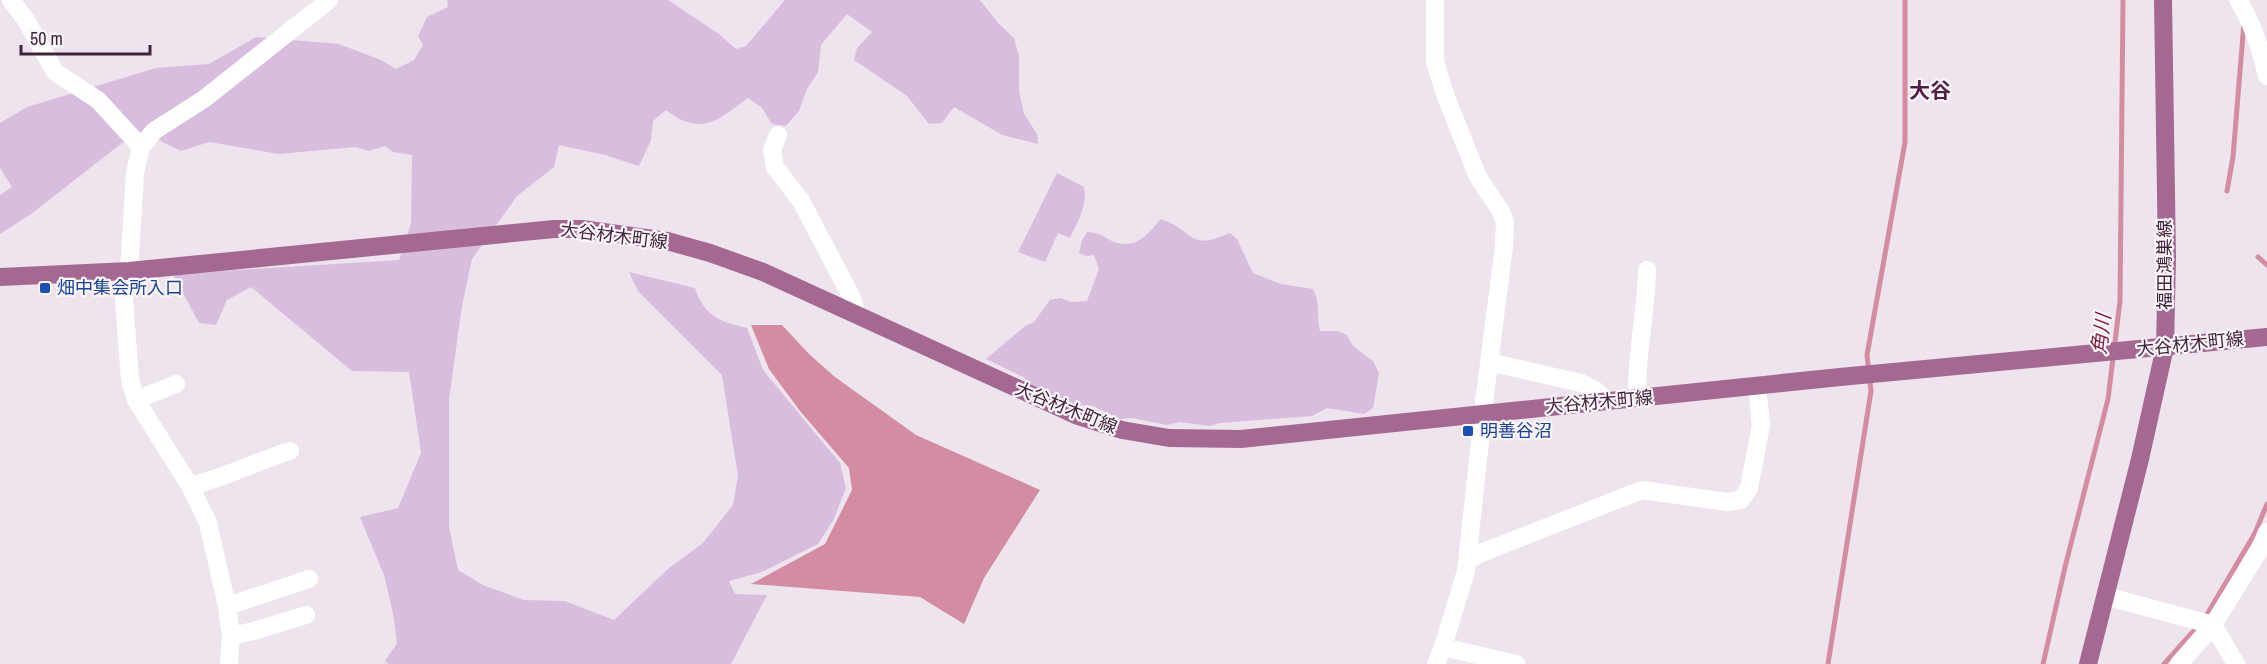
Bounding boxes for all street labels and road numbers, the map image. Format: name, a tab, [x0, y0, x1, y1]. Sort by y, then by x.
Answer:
street label: 大谷材木町線	[559, 217, 669, 254]
street label: 福田鴻巣線	[2152, 220, 2177, 310]
street label: 大谷材木町線	[2135, 325, 2245, 362]
street label: 大谷材木町線	[1011, 376, 1121, 439]
street label: 大谷材木町線	[1544, 384, 1654, 419]

